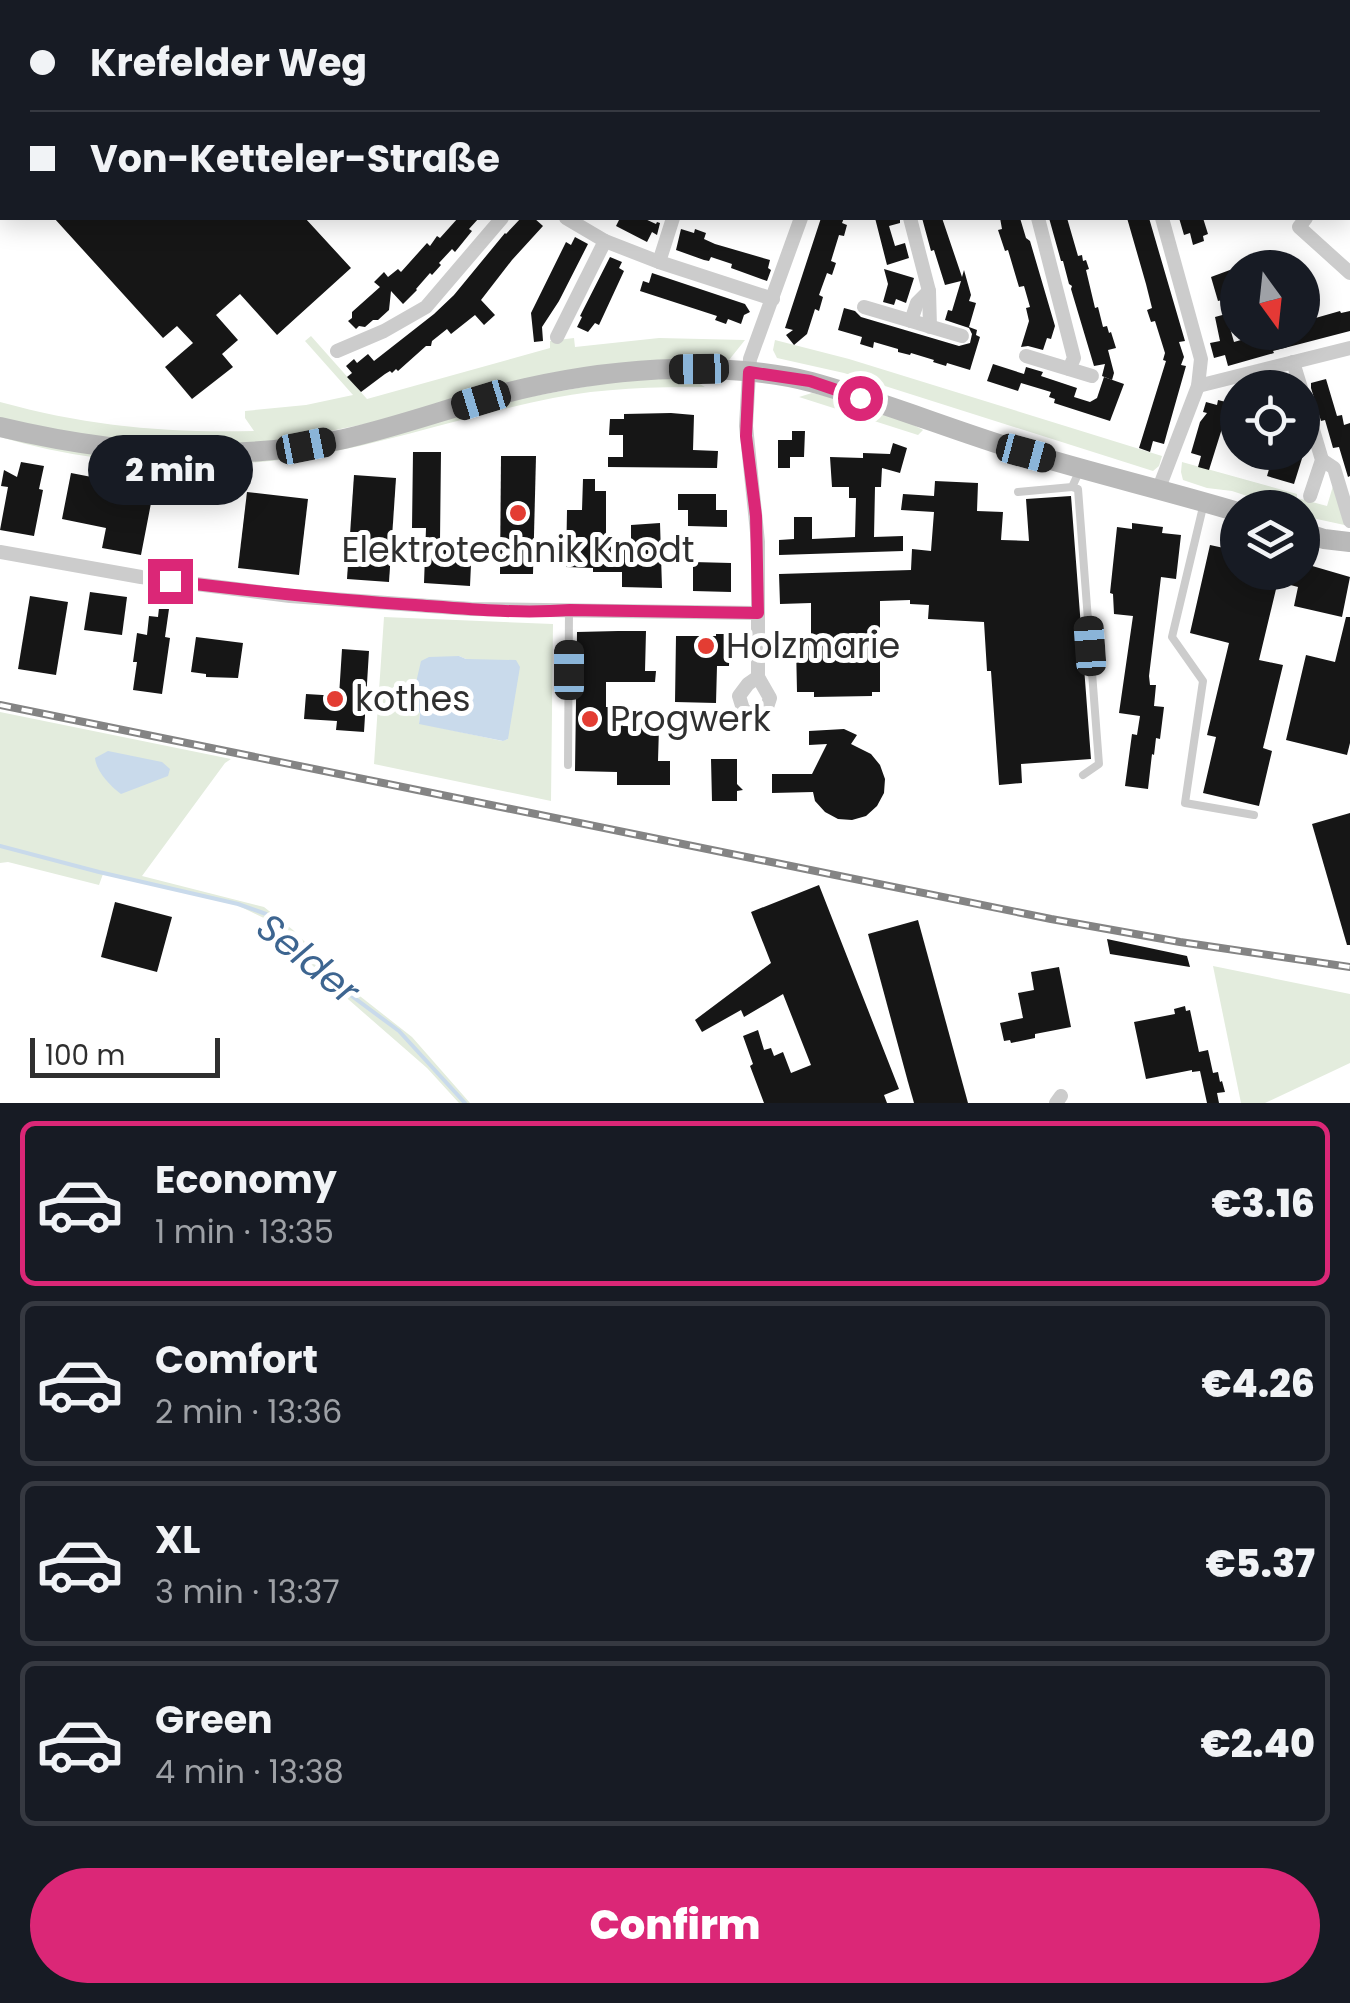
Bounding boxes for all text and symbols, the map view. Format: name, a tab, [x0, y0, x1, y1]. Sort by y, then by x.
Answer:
text: Krefelder Weg	[90, 36, 367, 89]
text: Von-Ketteler-Straße	[90, 132, 500, 185]
north arrow	[1220, 250, 1320, 350]
map controls	[1220, 250, 1320, 590]
car	[669, 353, 729, 385]
button: locate	[1220, 370, 1320, 470]
route start	[838, 376, 883, 421]
car	[448, 377, 514, 423]
car	[274, 426, 338, 466]
car	[993, 431, 1059, 475]
callout: 2 min	[88, 436, 252, 506]
text: 2 min	[125, 447, 216, 492]
button: layers	[1220, 490, 1320, 590]
marker: Elektrotechnik Knodt	[507, 502, 529, 524]
place label: Elektrotechnik Knodt	[341, 525, 695, 574]
route end	[148, 559, 193, 604]
car	[1073, 615, 1107, 677]
place label: Holzmarie	[726, 621, 900, 670]
marker: Holzmarie	[695, 635, 717, 657]
car	[554, 640, 584, 700]
place label: kothes	[355, 674, 471, 723]
marker: kothes	[324, 688, 346, 710]
place label: Progwerk	[610, 694, 771, 743]
marker: Progwerk	[579, 708, 601, 730]
water label: Selder	[246, 901, 372, 1017]
scale bar	[30, 1033, 220, 1078]
text: 100 m	[45, 1036, 125, 1075]
text: Economy	[155, 1153, 337, 1206]
icon: car	[35, 1159, 125, 1249]
text: €3.16	[1211, 1177, 1315, 1230]
text: 1 min · 13:35	[155, 1209, 334, 1254]
text: Comfort	[155, 1333, 318, 1386]
icon: car	[35, 1339, 125, 1429]
text: €4.26	[1201, 1357, 1315, 1410]
text: 2 min · 13:36	[155, 1389, 342, 1434]
text: XL	[155, 1513, 200, 1566]
icon: car	[35, 1519, 125, 1609]
text: €5.37	[1205, 1537, 1315, 1590]
text: 3 min · 13:37	[155, 1569, 340, 1614]
text: Green	[155, 1693, 273, 1746]
icon: car	[35, 1699, 125, 1789]
text: €2.40	[1201, 1717, 1315, 1770]
text: 4 min · 13:38	[155, 1749, 344, 1794]
button: Confirm	[30, 1868, 1320, 1983]

